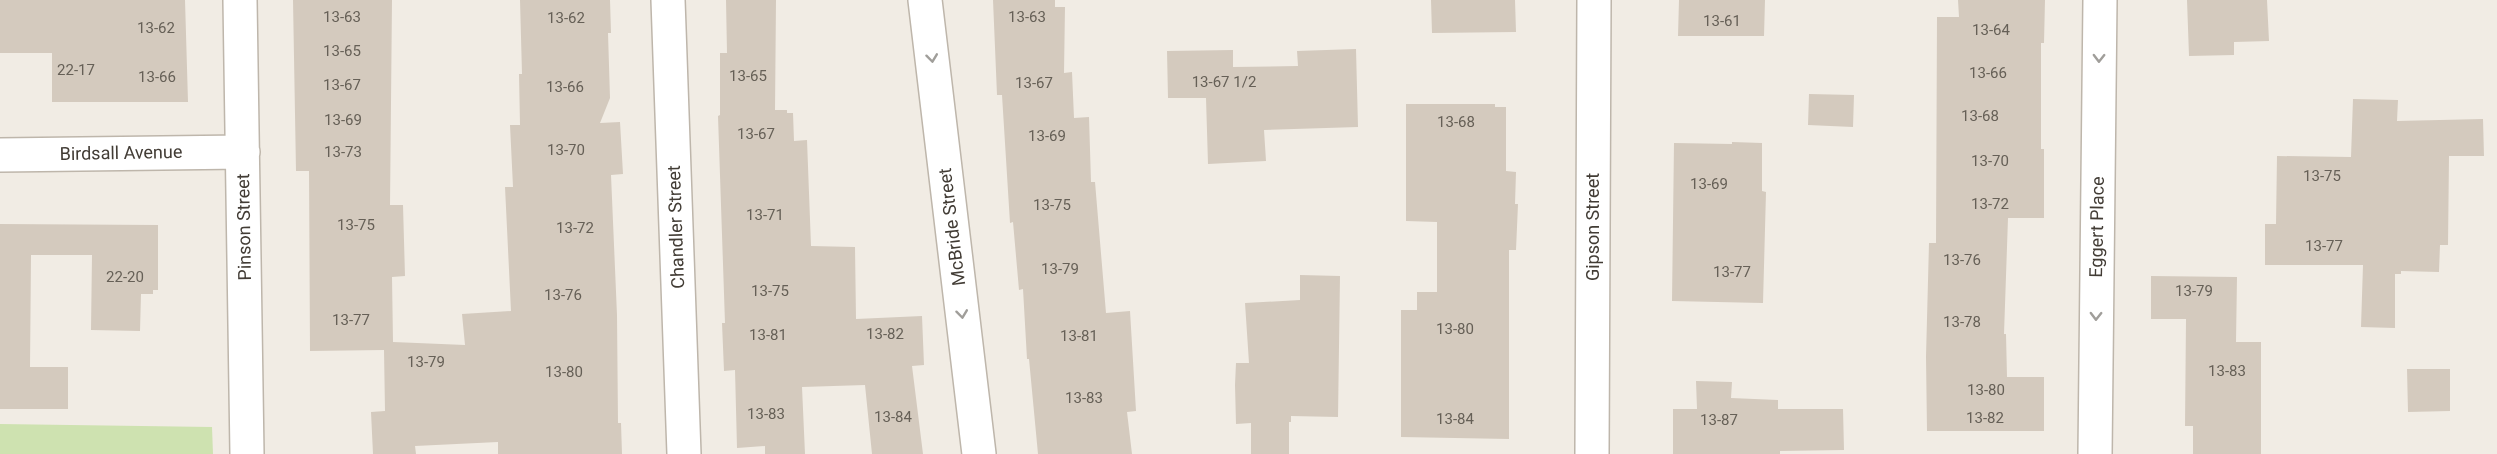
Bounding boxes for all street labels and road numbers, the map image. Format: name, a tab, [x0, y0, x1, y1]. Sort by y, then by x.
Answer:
street label: Birdsall Avenue	[59, 141, 183, 164]
street label: Chandler Street	[663, 165, 688, 289]
street label: McBride Street	[934, 167, 969, 287]
street label: Pinson Street	[232, 173, 255, 281]
street label: Gipson Street	[1582, 173, 1603, 281]
street label: Eggert Place	[2085, 176, 2108, 278]

